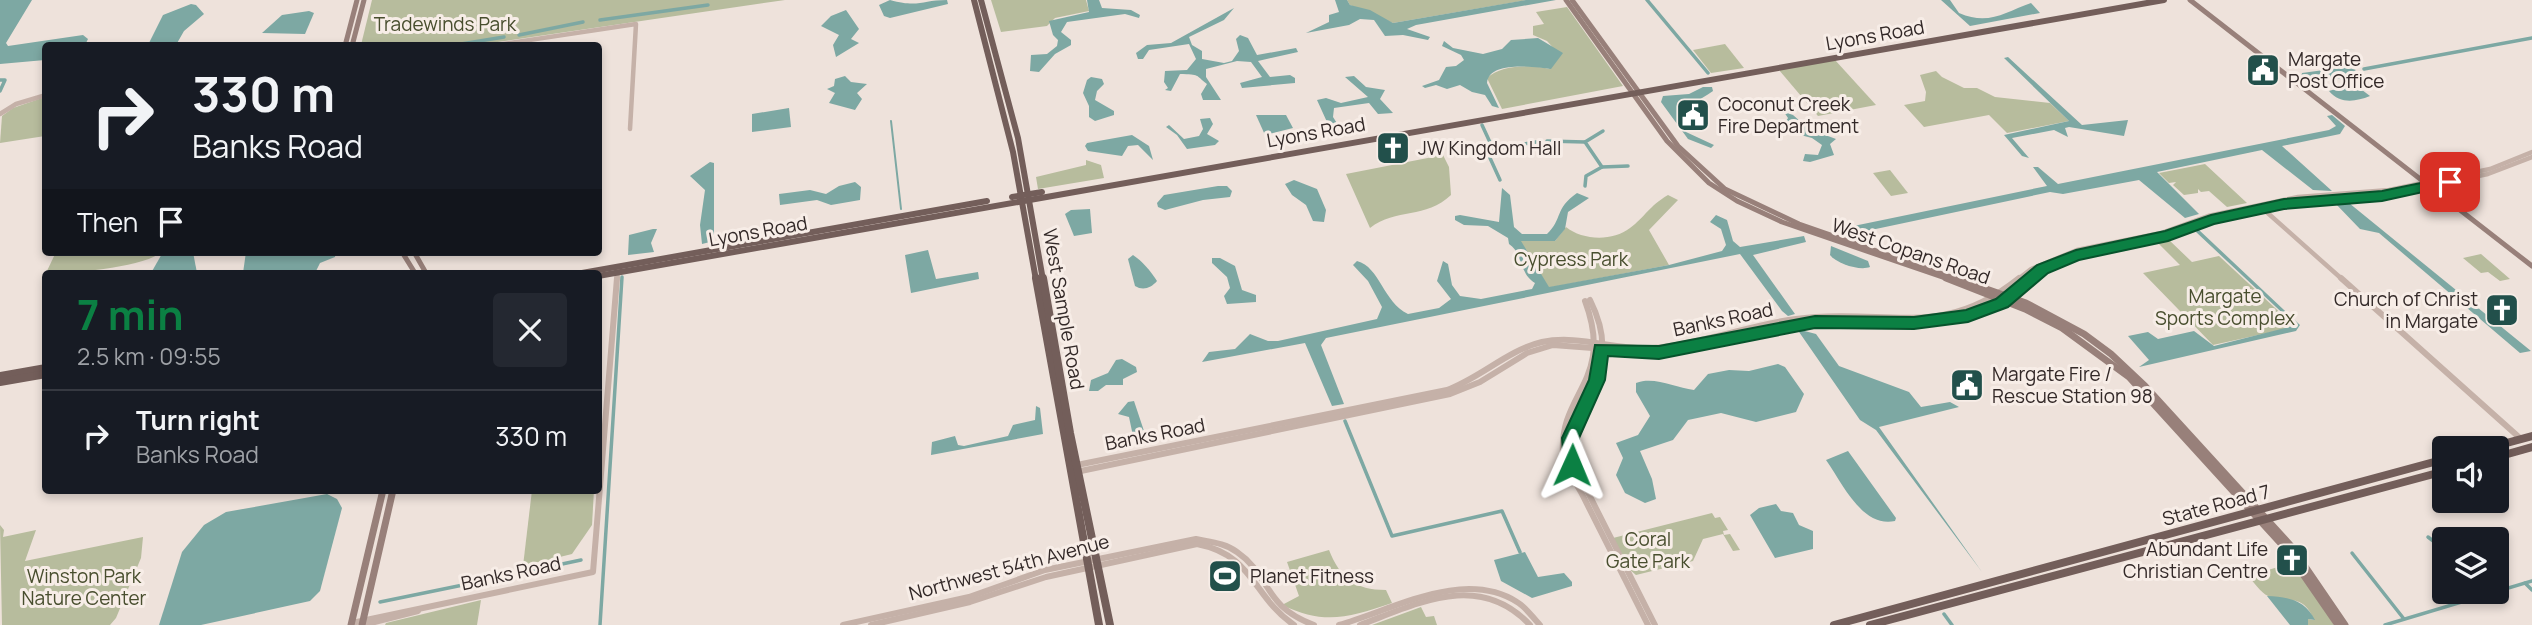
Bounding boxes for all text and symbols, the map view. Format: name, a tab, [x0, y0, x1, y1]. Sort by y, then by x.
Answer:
park label: Tradewinds Park	[374, 11, 517, 37]
street label: Lyons Road	[1824, 14, 1926, 56]
place label: Margate Post Office	[2288, 46, 2384, 94]
public building icon: Margate Post Office	[2244, 51, 2282, 89]
text: 330 m	[192, 60, 335, 127]
icon: right	[77, 70, 168, 161]
place label: Coconut Creek Fire Department	[1718, 91, 1859, 139]
public building icon: Coconut Creek Fire Department	[1674, 96, 1712, 134]
street label: Lyons Road	[1265, 111, 1367, 153]
text: Banks Road	[192, 124, 363, 168]
church icon: JW Kingdom Hall	[1374, 129, 1412, 167]
place label: JW Kingdom Hall	[1418, 135, 1561, 161]
pin	[2420, 152, 2480, 212]
icon: arrive	[2431, 163, 2469, 201]
icon: arrive	[152, 203, 190, 241]
text: Then	[77, 204, 138, 240]
street label: Lyons Road	[707, 210, 809, 252]
street label: West Copans Road	[1828, 212, 1994, 290]
street label: West Sample Road	[1037, 226, 1091, 392]
park label: Cypress Park	[1514, 246, 1629, 272]
park label: Margate Sports Complex	[2155, 283, 2295, 331]
text: 7 min	[77, 285, 184, 343]
place label: Church of Christ in Margate	[2334, 286, 2478, 334]
church icon: Church of Christ in Margate	[2483, 291, 2521, 329]
button: close	[493, 293, 567, 367]
street label: Banks Road	[1671, 296, 1775, 342]
text: 2.5 km · 09:55	[77, 340, 221, 372]
place label: Margate Fire / Rescue Station 98	[1992, 361, 2153, 409]
public building icon: Margate Fire / Rescue Station 98	[1948, 366, 1986, 404]
text: Turn right	[136, 402, 260, 438]
street label: Banks Road	[1103, 412, 1207, 456]
icon: right	[77, 417, 115, 455]
text: 330 m	[495, 418, 567, 454]
position arrow	[1535, 428, 1609, 502]
map controls	[2432, 436, 2509, 604]
button: sound	[2432, 436, 2509, 513]
text: Banks Road	[136, 438, 259, 470]
street label: State Road 7	[2159, 478, 2273, 532]
park label: Coral Gate Park	[1606, 526, 1691, 574]
button: layers	[2432, 527, 2509, 604]
street label: Northwest 54th Avenue	[906, 528, 1112, 606]
place label: Abundant Life Christian Centre	[2123, 536, 2268, 584]
church icon: Abundant Life Christian Centre	[2273, 541, 2311, 579]
street label: Banks Road	[459, 550, 563, 596]
sports icon: Planet Fitness	[1206, 557, 1244, 595]
park label: Winston Park Nature Center	[22, 563, 147, 611]
place label: Planet Fitness	[1250, 563, 1374, 589]

